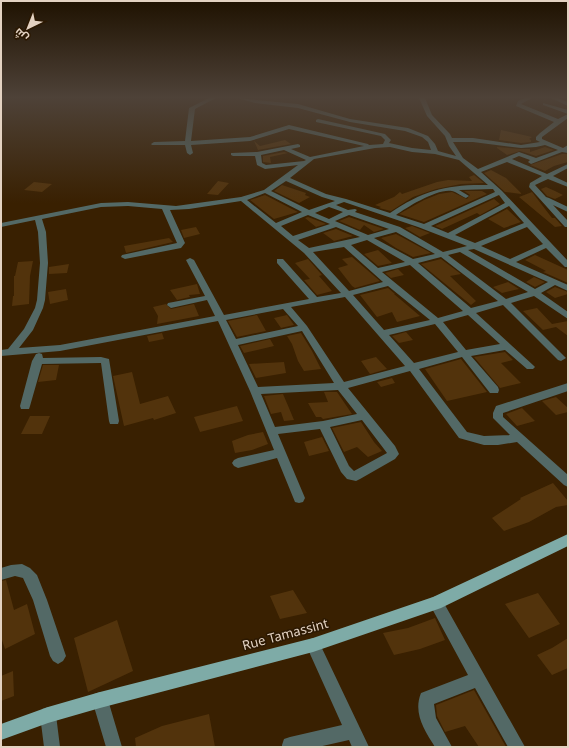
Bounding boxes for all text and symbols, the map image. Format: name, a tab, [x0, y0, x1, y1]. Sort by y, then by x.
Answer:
north arrow	[8, 8, 48, 48]
text: ش	[11, 25, 31, 46]
street label: Rue Tamassint	[240, 614, 330, 654]

